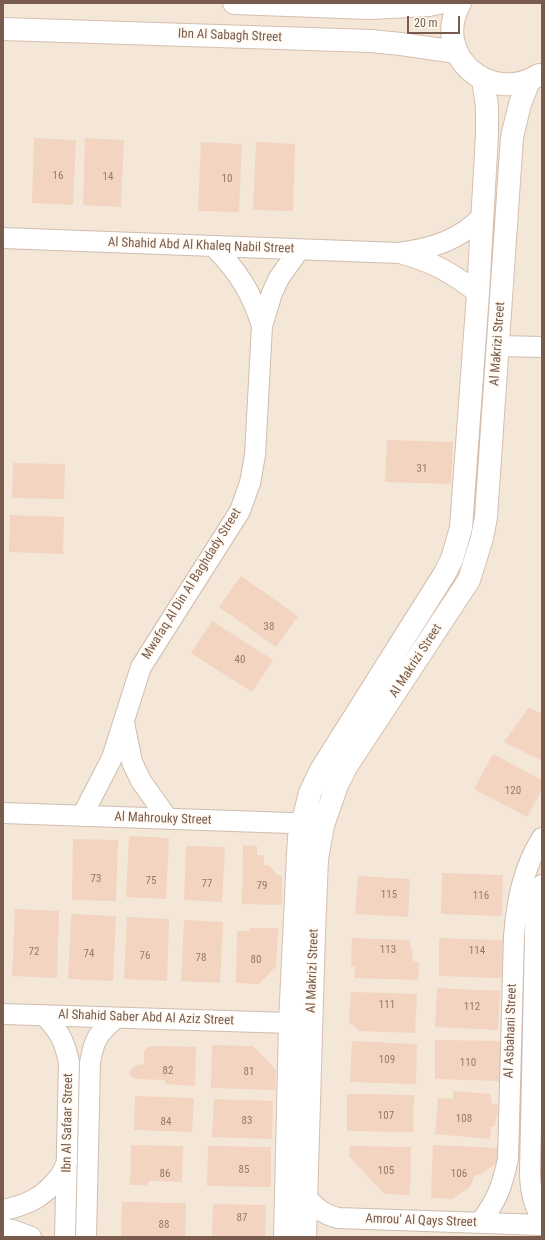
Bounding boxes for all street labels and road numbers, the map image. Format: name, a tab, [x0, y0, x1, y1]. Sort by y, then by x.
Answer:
street label: Ibn Al Sabagh Street	[178, 26, 282, 46]
street label: Al Shahid Abd Al Khaleq Nabil Street	[108, 235, 294, 257]
street label: Al Makrizi Street	[487, 301, 509, 387]
street label: Mwafaq Al Din Al Baghdady Street	[139, 506, 245, 662]
street label: Al Makrizi Street	[386, 621, 446, 701]
street label: Al Mahrouky Street	[114, 810, 212, 828]
street label: Al Makrizi Street	[304, 929, 322, 1013]
street label: Al Asbahani Street	[502, 983, 520, 1079]
street label: Al Shahid Saber Abd Al Aziz Street	[58, 1007, 234, 1029]
street label: Ibn Al Safaar Street	[59, 1073, 77, 1173]
street label: Amrou' Al Qays Street	[365, 1211, 477, 1231]

